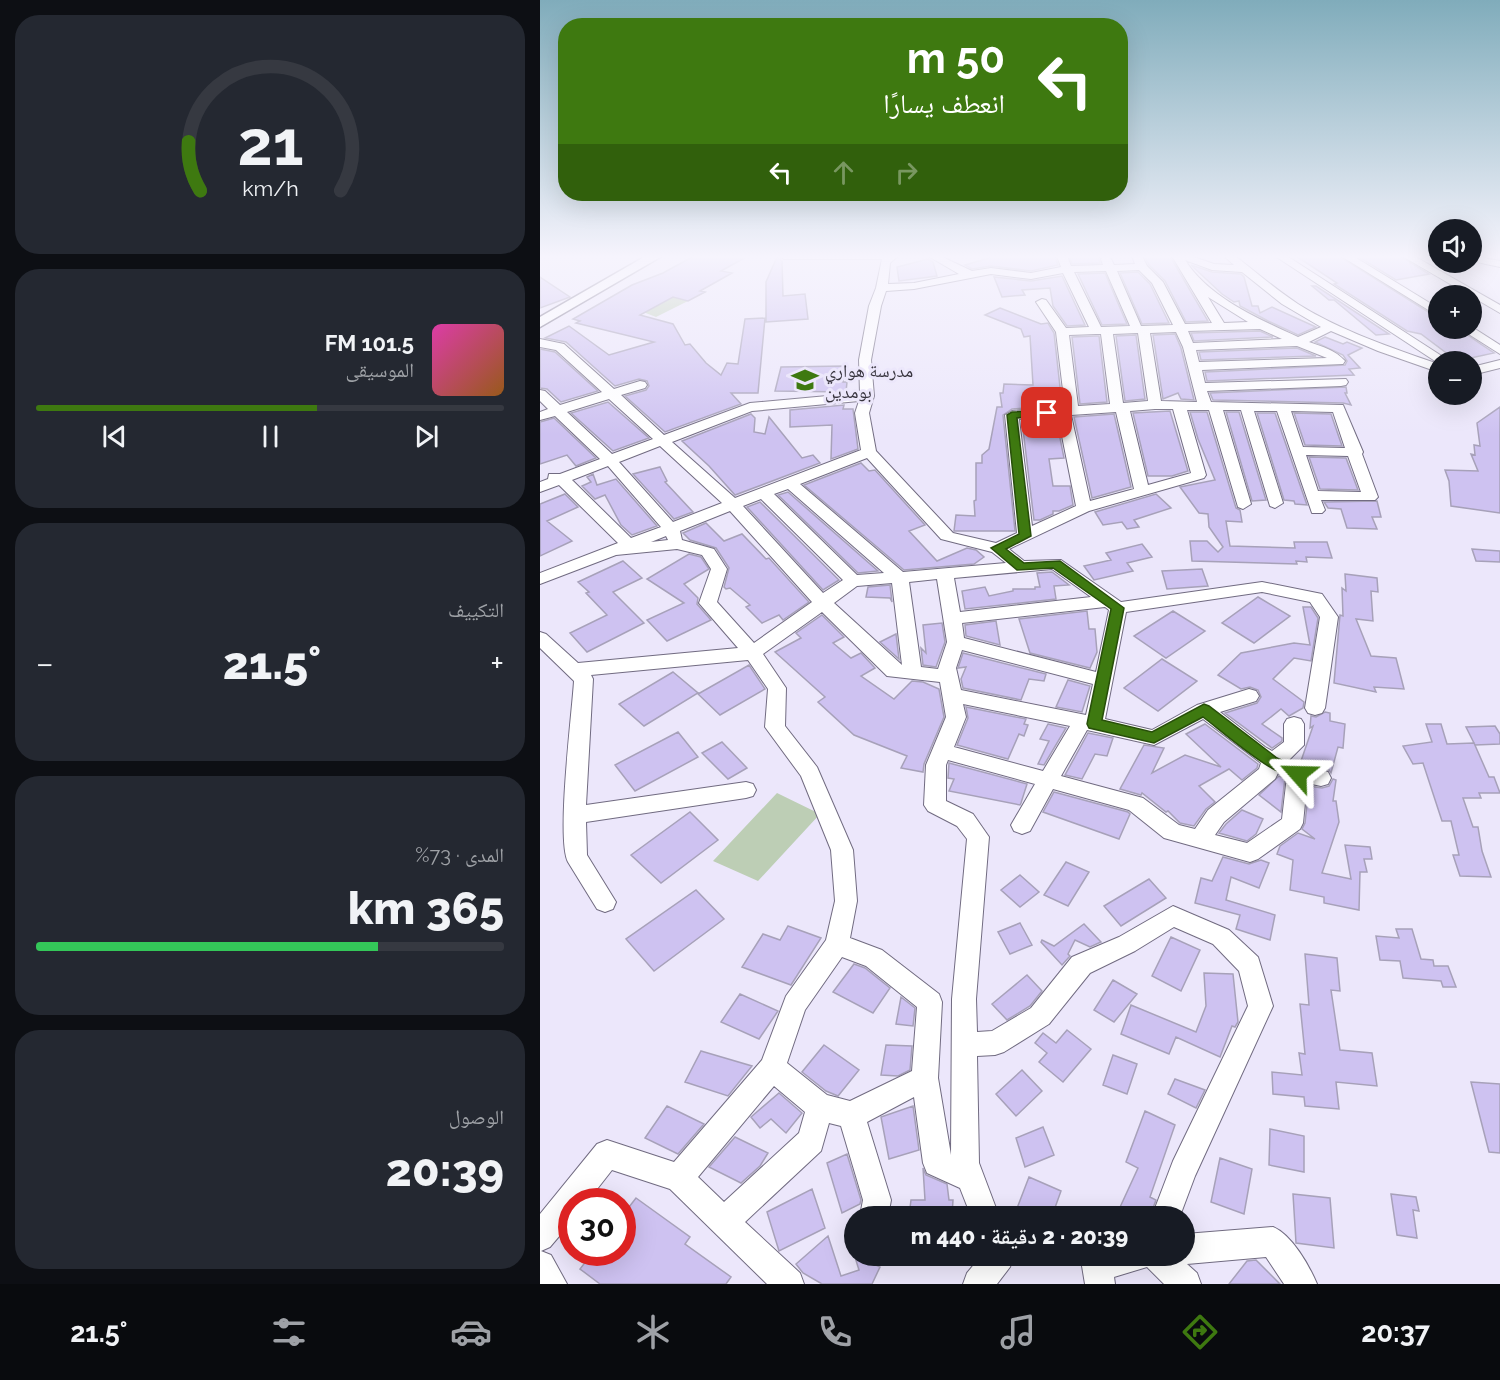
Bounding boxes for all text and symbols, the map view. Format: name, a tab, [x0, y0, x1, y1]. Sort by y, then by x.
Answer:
text: 50 m	[907, 34, 1005, 83]
icon: left	[1026, 42, 1104, 120]
text: انعطف يسارًا	[883, 88, 1005, 119]
text: 21	[237, 107, 303, 181]
icon: left	[764, 156, 797, 189]
icon: ahead	[827, 156, 860, 189]
icon: right	[890, 156, 923, 189]
text: km/h	[242, 177, 298, 202]
map controls	[1428, 219, 1482, 405]
button: sound	[1428, 219, 1482, 273]
button: +	[1428, 285, 1482, 339]
text: 101.5 FM	[325, 330, 414, 356]
button: −	[1428, 351, 1482, 405]
text: الموسيقى	[346, 358, 414, 382]
place label: مدرسة هواري بومدين	[825, 360, 913, 403]
school or university icon: مدرسة هواري بومدين	[790, 365, 820, 395]
pin	[1021, 387, 1072, 438]
icon: arrive	[1030, 396, 1063, 429]
icon: previous	[98, 420, 131, 453]
icon: pause	[254, 420, 287, 453]
icon: next	[410, 420, 443, 453]
text: التكييف	[448, 598, 504, 622]
text: 21.5°	[223, 637, 321, 690]
text: −	[36, 644, 54, 683]
text: +	[490, 644, 504, 683]
position arrow	[1266, 742, 1330, 806]
text: المدى · 73%	[415, 843, 504, 867]
text: 365 km	[348, 882, 504, 935]
text: الوصول	[449, 1105, 504, 1129]
text: 20:39	[386, 1144, 504, 1197]
speed limit sign: 30	[558, 1188, 636, 1266]
text: 20:39 · 2 دقيقة · 440 m	[911, 1223, 1128, 1249]
icon: filters	[268, 1311, 310, 1353]
icon: car	[450, 1311, 492, 1353]
icon: climate	[632, 1311, 674, 1353]
icon: phone	[814, 1311, 856, 1353]
icon: music	[997, 1311, 1039, 1353]
icon: directions	[1179, 1311, 1221, 1353]
text: 21.5°	[70, 1317, 127, 1348]
text: 20:37	[1361, 1317, 1430, 1348]

